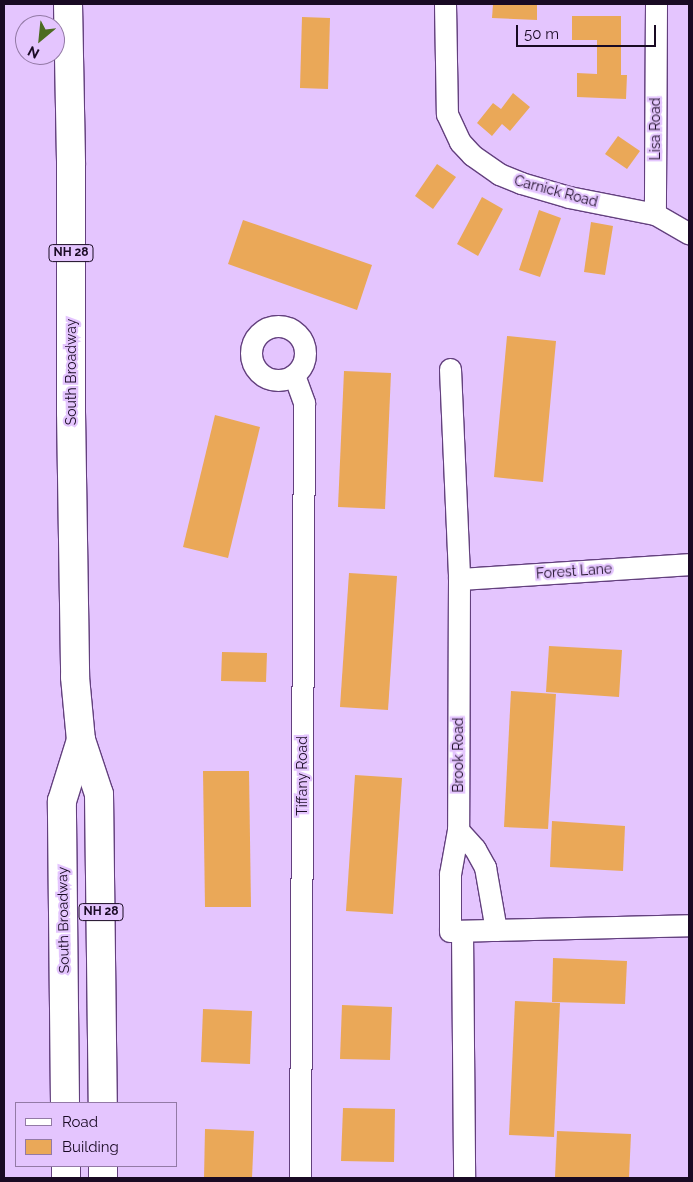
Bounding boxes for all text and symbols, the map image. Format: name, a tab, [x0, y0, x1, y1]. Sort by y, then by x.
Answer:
north arrow	[15, 15, 65, 65]
scale bar	[518, 15, 658, 47]
text: 50 m	[524, 25, 559, 43]
text: N	[25, 43, 42, 62]
street label: Lisa Road	[647, 98, 663, 160]
street label: Carnick Road	[512, 172, 600, 210]
road number: NH 28	[48, 244, 94, 262]
street label: South Broadway	[63, 319, 79, 425]
street label: Forest Lane	[535, 560, 613, 582]
street label: Brook Road	[450, 717, 466, 793]
street label: Tiffany Road	[294, 736, 310, 816]
street label: South Broadway	[54, 867, 72, 973]
road number: NH 28	[78, 902, 124, 922]
legend	[15, 1102, 178, 1167]
text: Road	[62, 1113, 98, 1131]
text: Building	[62, 1138, 119, 1156]

